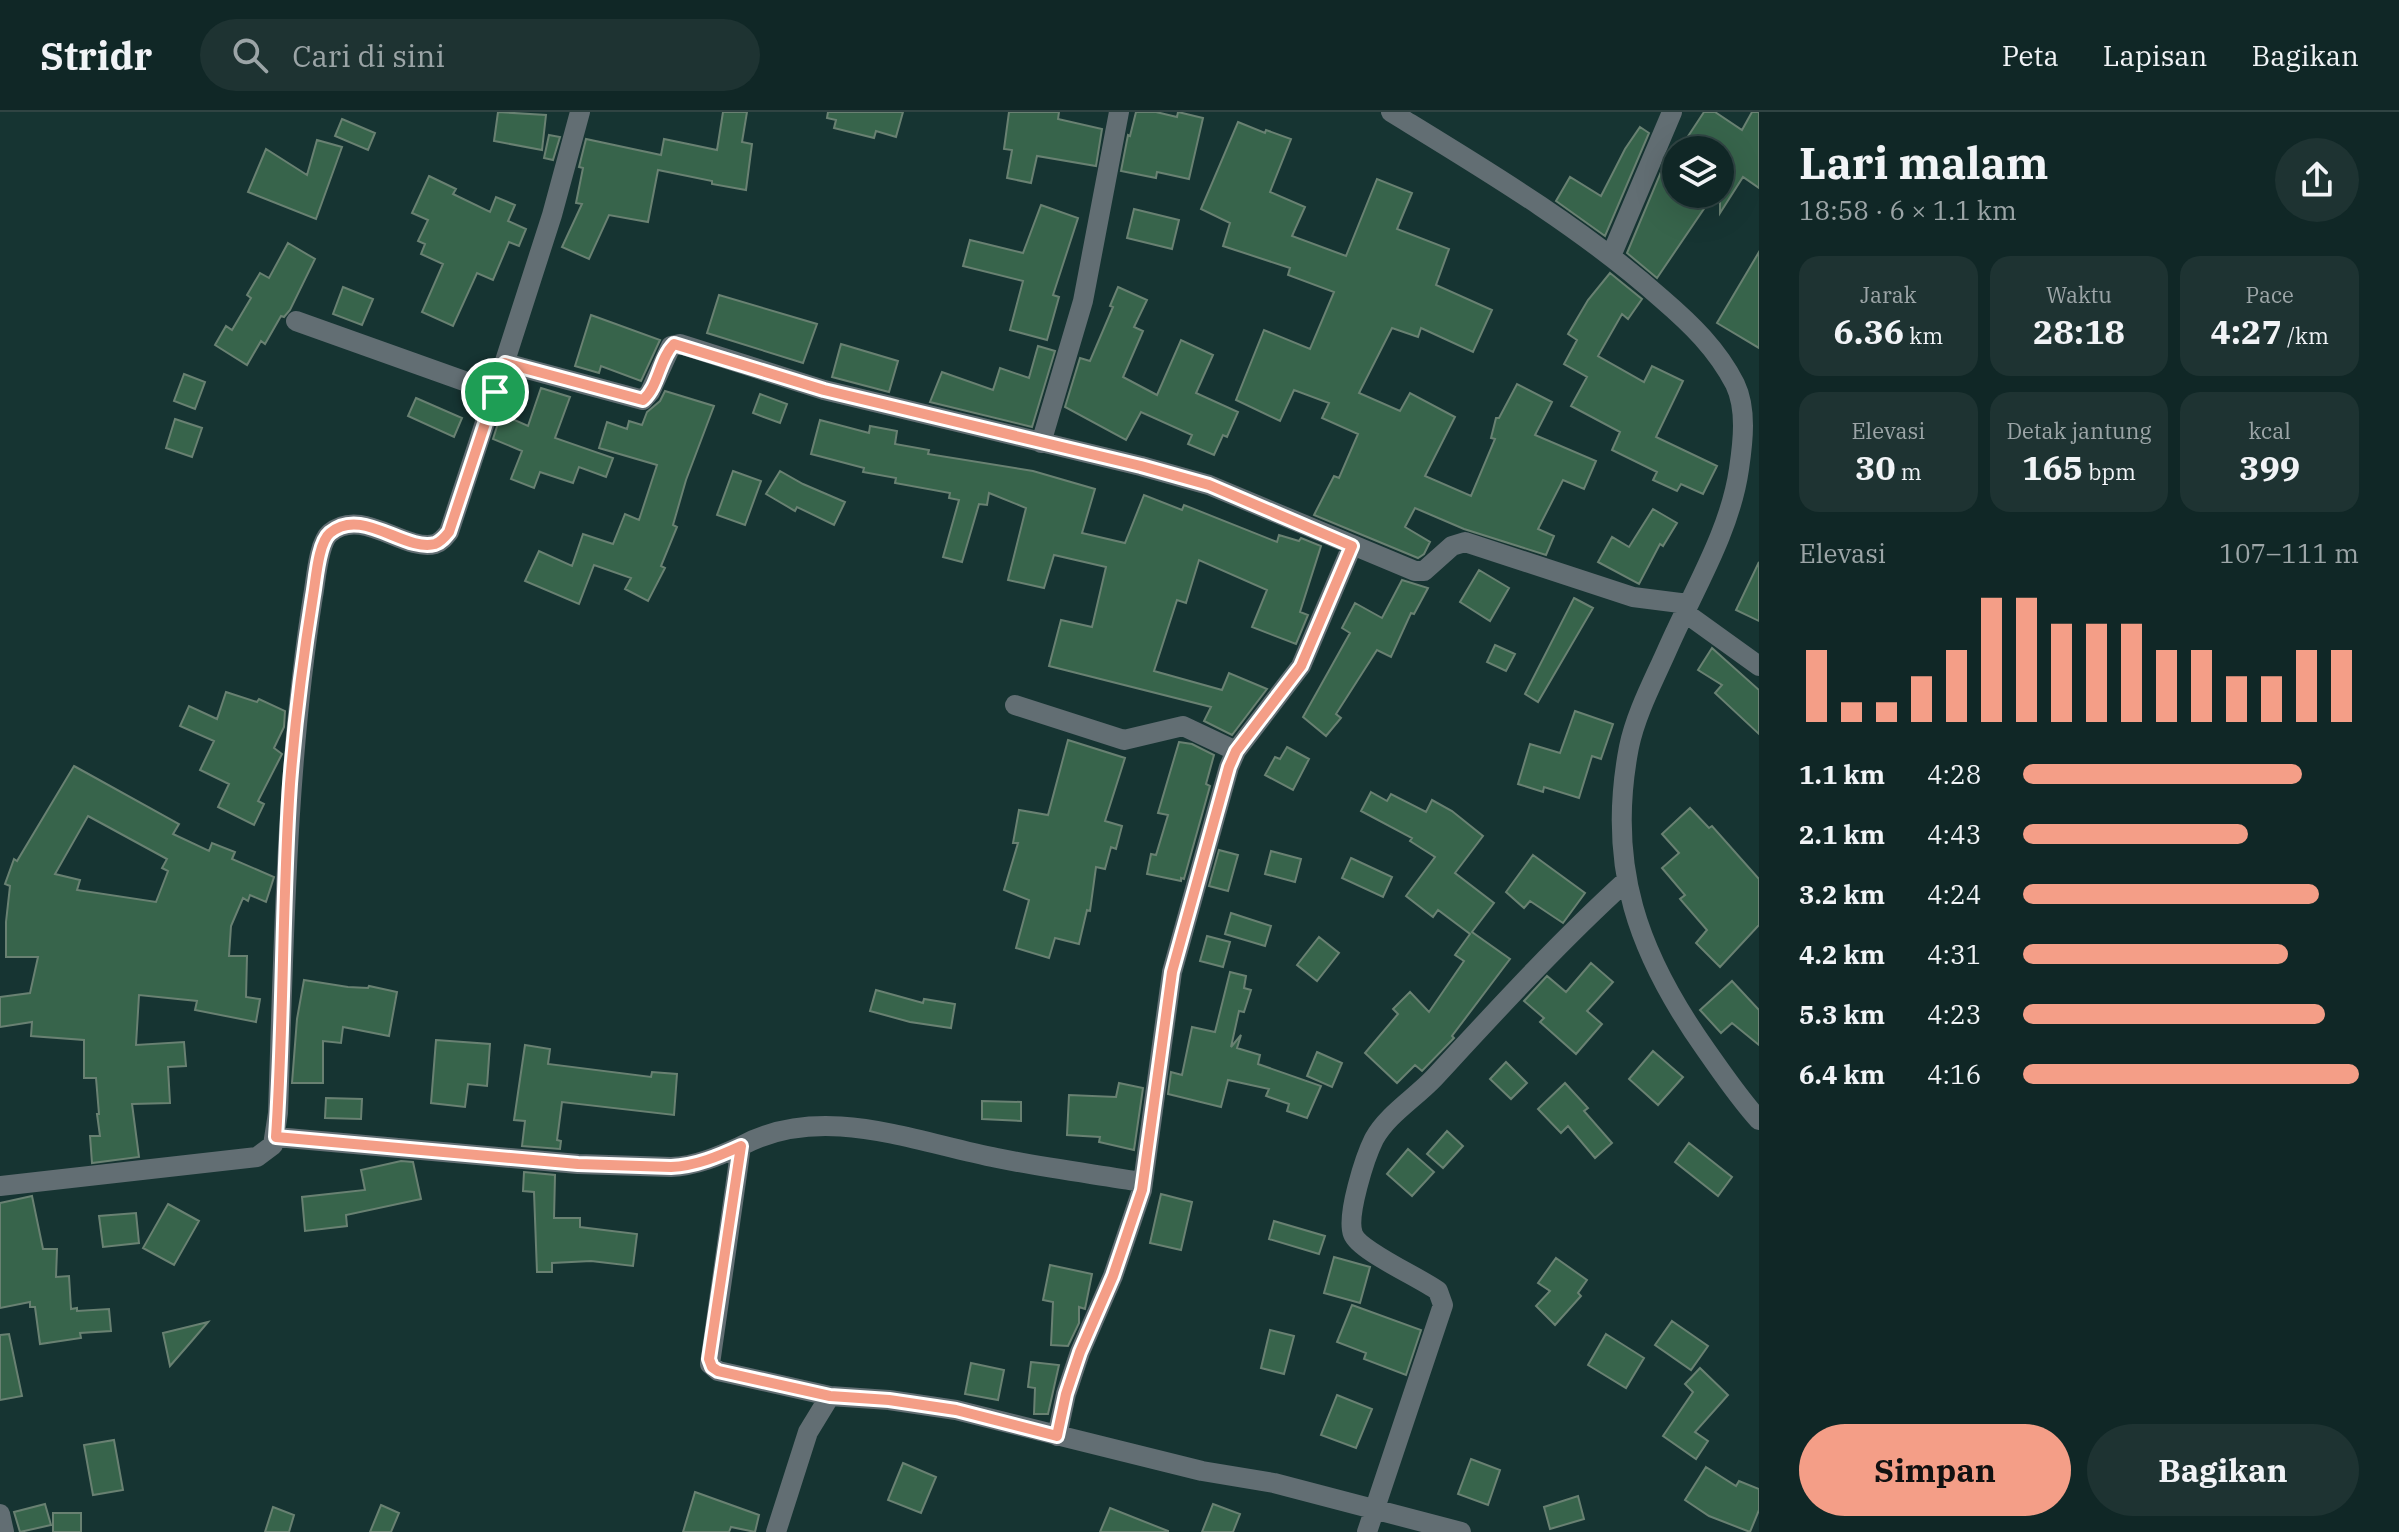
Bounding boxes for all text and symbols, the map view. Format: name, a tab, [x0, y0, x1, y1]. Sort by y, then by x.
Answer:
search box	[200, 19, 760, 91]
text: Stridr	[40, 31, 152, 80]
icon: search	[228, 33, 272, 77]
text: Cari di sini	[292, 36, 445, 75]
text: Peta	[2002, 37, 2059, 74]
text: Lapisan	[2103, 37, 2208, 74]
text: Bagikan	[2252, 37, 2359, 74]
text: Lari malam	[1799, 134, 2049, 191]
map controls	[1662, 136, 1734, 208]
button: layers	[1662, 136, 1734, 208]
button: share	[2275, 138, 2359, 222]
text: 18:58 · 6 × 1.1 km	[1799, 193, 2017, 227]
text: Jarak	[1860, 280, 1917, 309]
text: Waktu	[2046, 280, 2112, 309]
text: Pace	[2245, 280, 2294, 309]
text: 6.36	[1833, 309, 1904, 353]
text: 28:18	[2033, 309, 2125, 353]
text: 4:27	[2210, 309, 2282, 353]
text: km	[1904, 321, 1943, 350]
text: /km	[2282, 321, 2329, 350]
pin	[461, 358, 529, 426]
icon: arrive	[473, 370, 517, 414]
text: Elevasi	[1852, 416, 1925, 445]
text: Detak jantung	[2006, 416, 2152, 445]
text: kcal	[2248, 416, 2291, 445]
text: 30	[1855, 445, 1896, 489]
text: 165	[2022, 445, 2083, 489]
text: 399	[2239, 445, 2300, 489]
text: m	[1896, 457, 1922, 486]
text: bpm	[2083, 457, 2136, 486]
text: Elevasi	[1799, 536, 1886, 570]
text: 107–111 m	[2219, 536, 2359, 570]
text: 1.1 km	[1799, 757, 1885, 791]
text: 4:28	[1927, 757, 1981, 791]
text: 2.1 km	[1799, 817, 1885, 851]
text: 4:43	[1927, 817, 1981, 851]
text: 3.2 km	[1799, 877, 1885, 911]
text: 4:24	[1927, 877, 1981, 911]
text: 4.2 km	[1799, 937, 1885, 971]
text: 4:31	[1927, 937, 1981, 971]
text: 5.3 km	[1799, 997, 1885, 1031]
text: 4:23	[1927, 997, 1981, 1031]
text: 6.4 km	[1799, 1057, 1885, 1091]
text: 4:16	[1927, 1057, 1981, 1091]
button: Simpan	[1799, 1424, 2071, 1516]
button: Bagikan	[2087, 1424, 2359, 1516]

